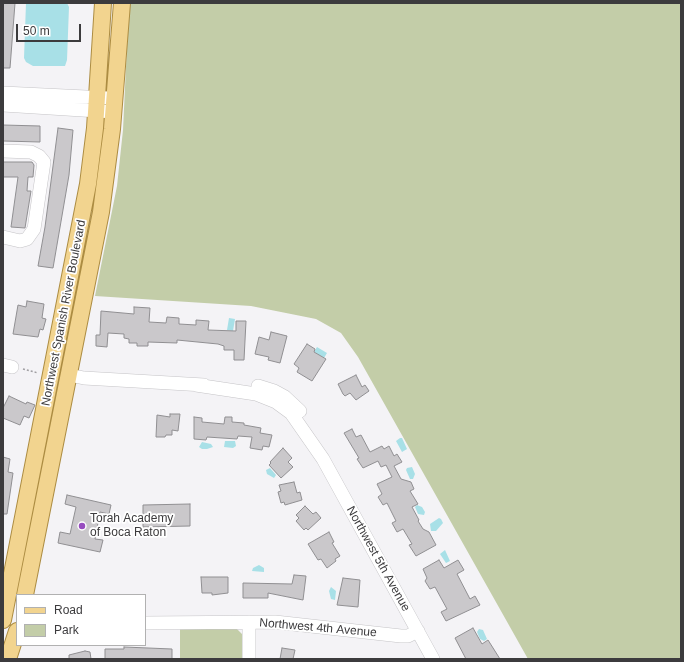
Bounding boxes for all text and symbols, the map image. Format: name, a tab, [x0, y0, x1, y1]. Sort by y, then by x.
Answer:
scale bar	[18, 16, 83, 42]
text: 50 m	[23, 24, 50, 38]
street label: Northwest Spanish River Boulevard	[39, 219, 89, 407]
street label: Northwest 5th Avenue	[343, 504, 413, 614]
place label: Torah Academy of Boca Raton	[90, 512, 173, 540]
marker: Torah Academy of Boca Raton	[77, 521, 87, 531]
legend	[16, 594, 146, 646]
text: Road	[54, 603, 83, 617]
street label: Northwest 4th Avenue	[259, 616, 377, 640]
text: Park	[54, 623, 79, 637]

